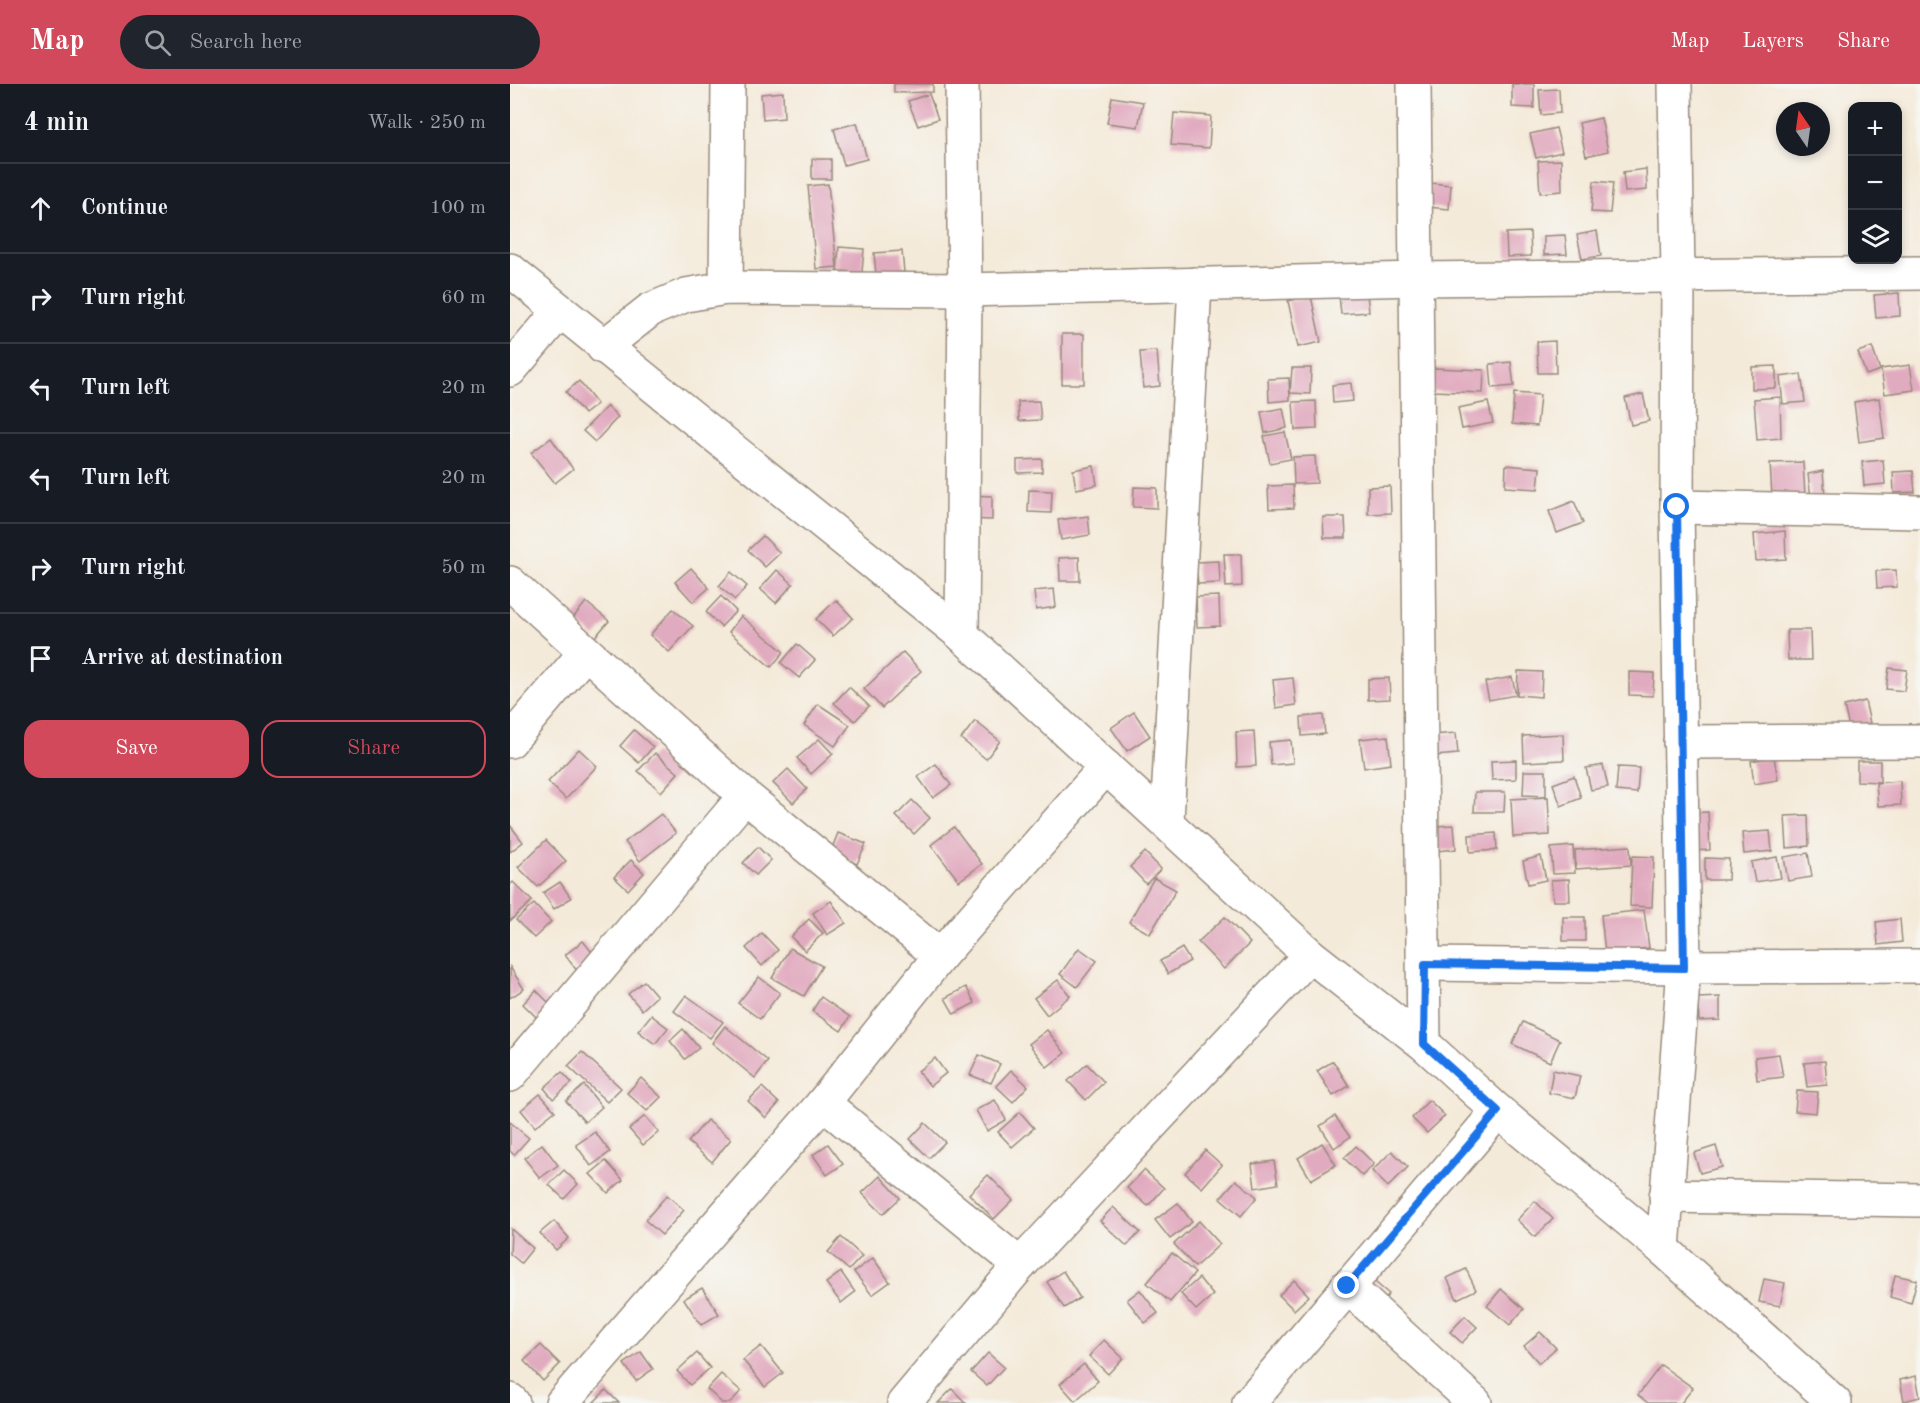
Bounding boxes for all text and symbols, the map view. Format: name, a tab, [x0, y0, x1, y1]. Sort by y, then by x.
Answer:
search box	[120, 15, 540, 69]
icon: search	[141, 26, 174, 59]
text: Map	[30, 28, 84, 56]
text: Search here	[189, 31, 302, 53]
text: Map	[1670, 31, 1709, 52]
text: Layers	[1742, 31, 1804, 52]
text: Share	[1837, 31, 1890, 52]
north arrow	[1776, 102, 1830, 156]
map controls	[1848, 102, 1902, 264]
button: +	[1848, 102, 1902, 156]
text: 4 min	[24, 110, 89, 136]
text: Walk · 250 m	[367, 113, 486, 133]
button: −	[1848, 156, 1902, 210]
icon: ahead	[24, 192, 57, 225]
text: Continue	[81, 197, 168, 219]
text: 100 m	[430, 198, 486, 218]
button: layers	[1848, 210, 1902, 264]
icon: right	[24, 282, 57, 315]
text: Turn right	[81, 287, 185, 309]
text: 60 m	[441, 288, 486, 308]
icon: left	[24, 372, 57, 405]
text: Turn left	[81, 377, 170, 399]
text: 20 m	[441, 378, 486, 398]
icon: left	[24, 462, 57, 495]
text: Turn left	[81, 467, 170, 489]
text: 20 m	[441, 468, 486, 488]
route start	[1663, 493, 1689, 519]
icon: right	[24, 552, 57, 585]
text: Turn right	[81, 557, 185, 579]
text: 50 m	[441, 558, 486, 578]
icon: arrive	[24, 642, 57, 675]
text: Arrive at destination	[81, 647, 283, 669]
button: Save	[24, 720, 249, 778]
button: Share	[261, 720, 486, 778]
route end	[1333, 1272, 1359, 1298]

